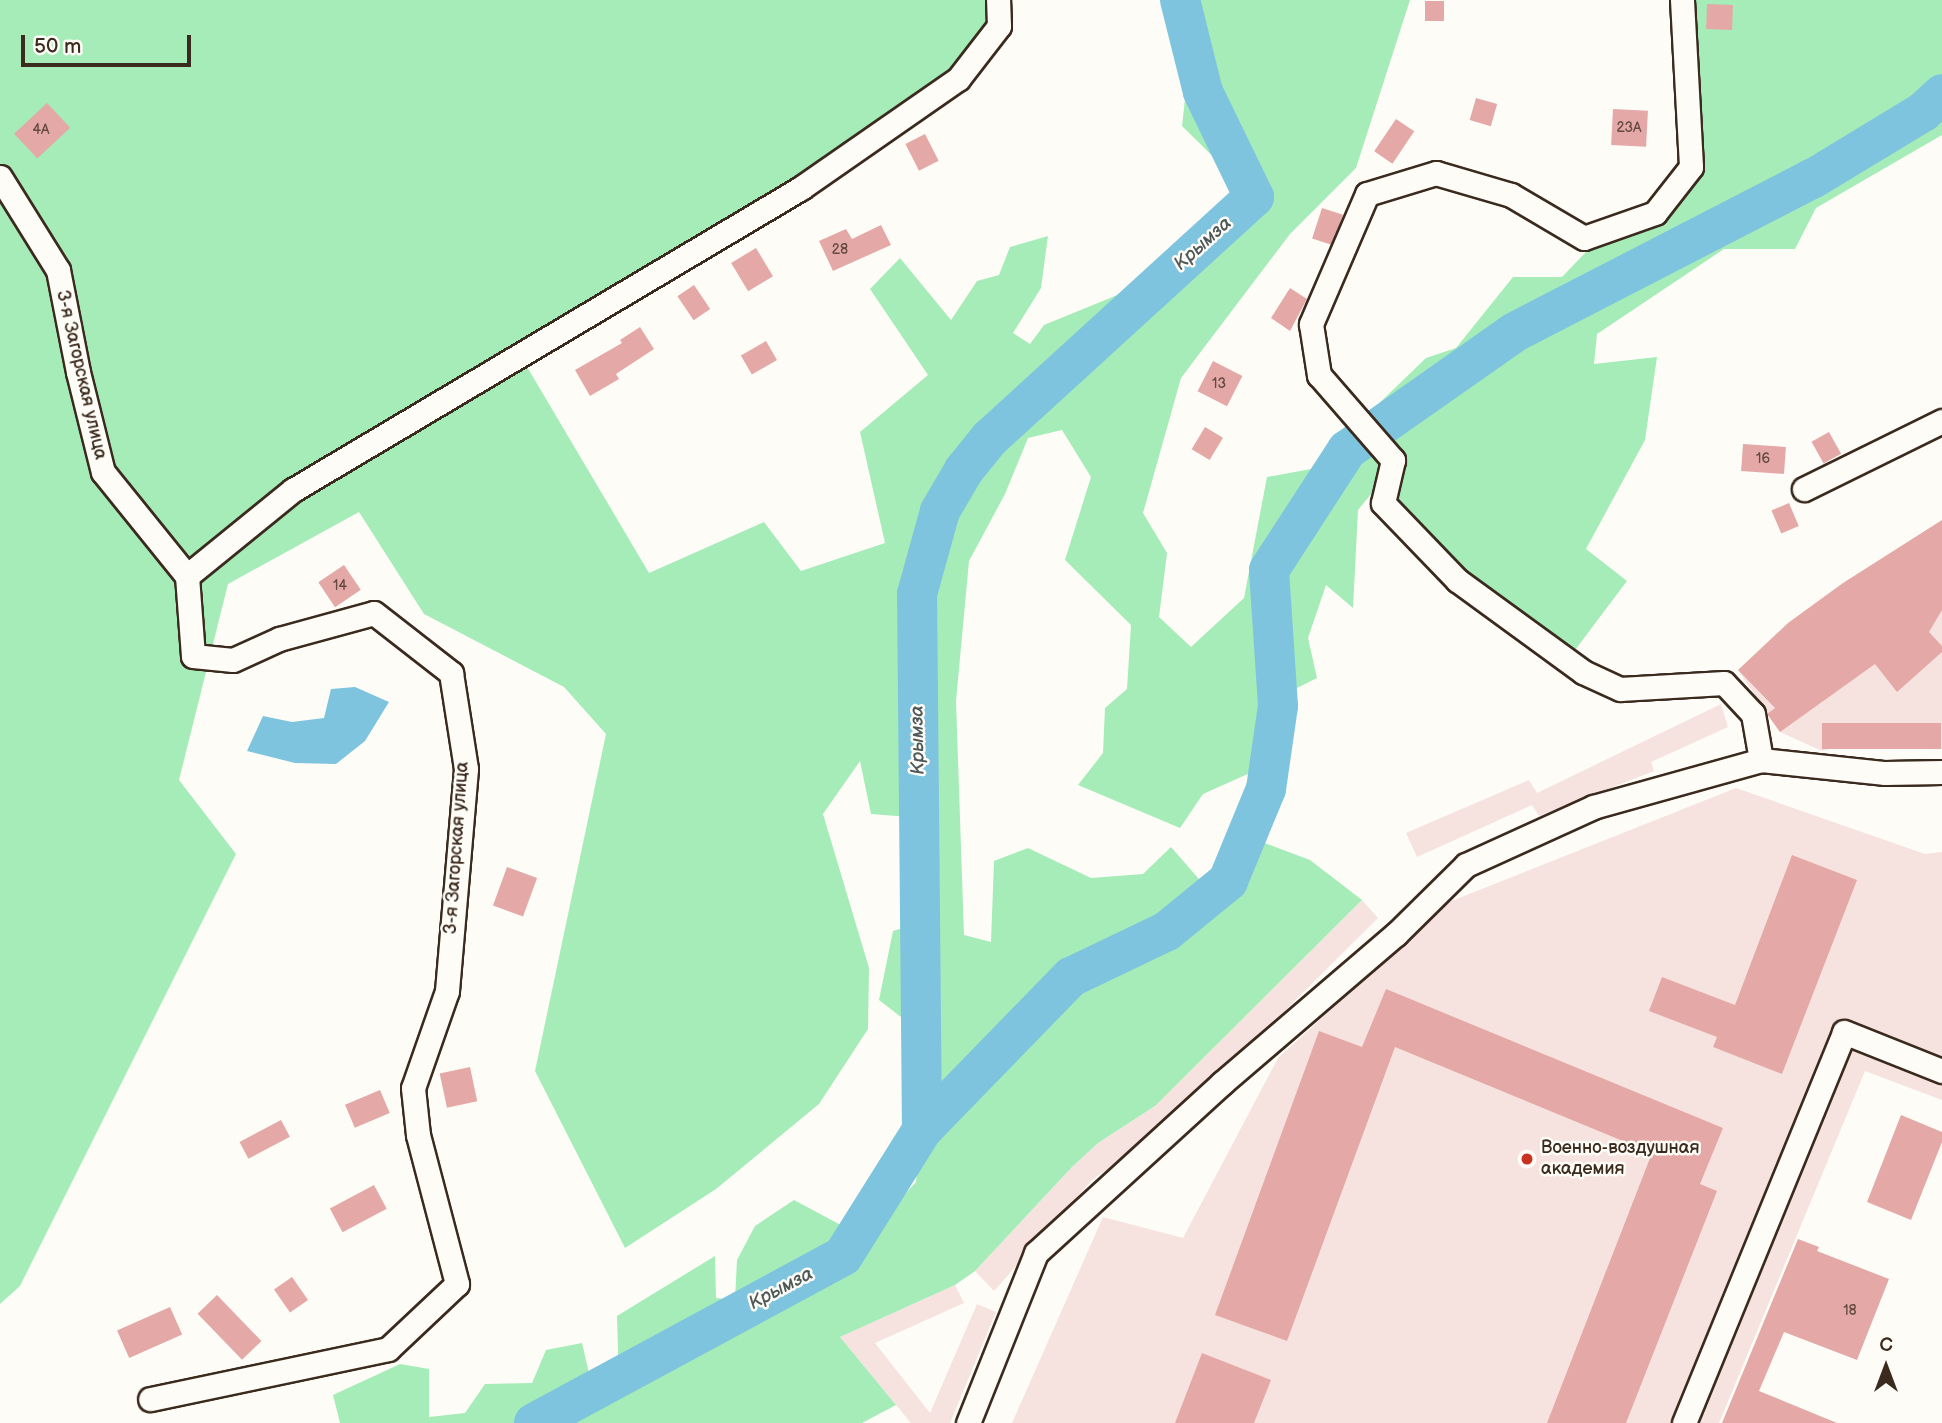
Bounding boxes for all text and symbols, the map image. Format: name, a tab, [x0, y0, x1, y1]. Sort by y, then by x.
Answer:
scale bar	[24, 21, 194, 65]
text: 50 m	[34, 34, 81, 59]
house number: 23А	[1616, 120, 1642, 136]
house number: 4А	[32, 122, 50, 138]
water label: Крымза	[1170, 212, 1236, 276]
house number: 28	[832, 242, 848, 258]
street label: 3-я Загорская улица	[51, 288, 111, 462]
house number: 13	[1212, 376, 1226, 392]
house number: 16	[1756, 451, 1770, 467]
house number: 14	[333, 578, 347, 594]
water label: Крымза	[906, 705, 930, 775]
street label: 3-я Загорская улица	[440, 761, 474, 935]
place label: Военно-воздушная академия	[1541, 1138, 1699, 1180]
marker: Военно-воздушная академия	[1519, 1151, 1535, 1167]
water label: Крымза	[745, 1263, 817, 1315]
house number: 18	[1843, 1303, 1857, 1319]
north arrow	[1851, 1332, 1921, 1402]
text: С	[1879, 1334, 1893, 1357]

